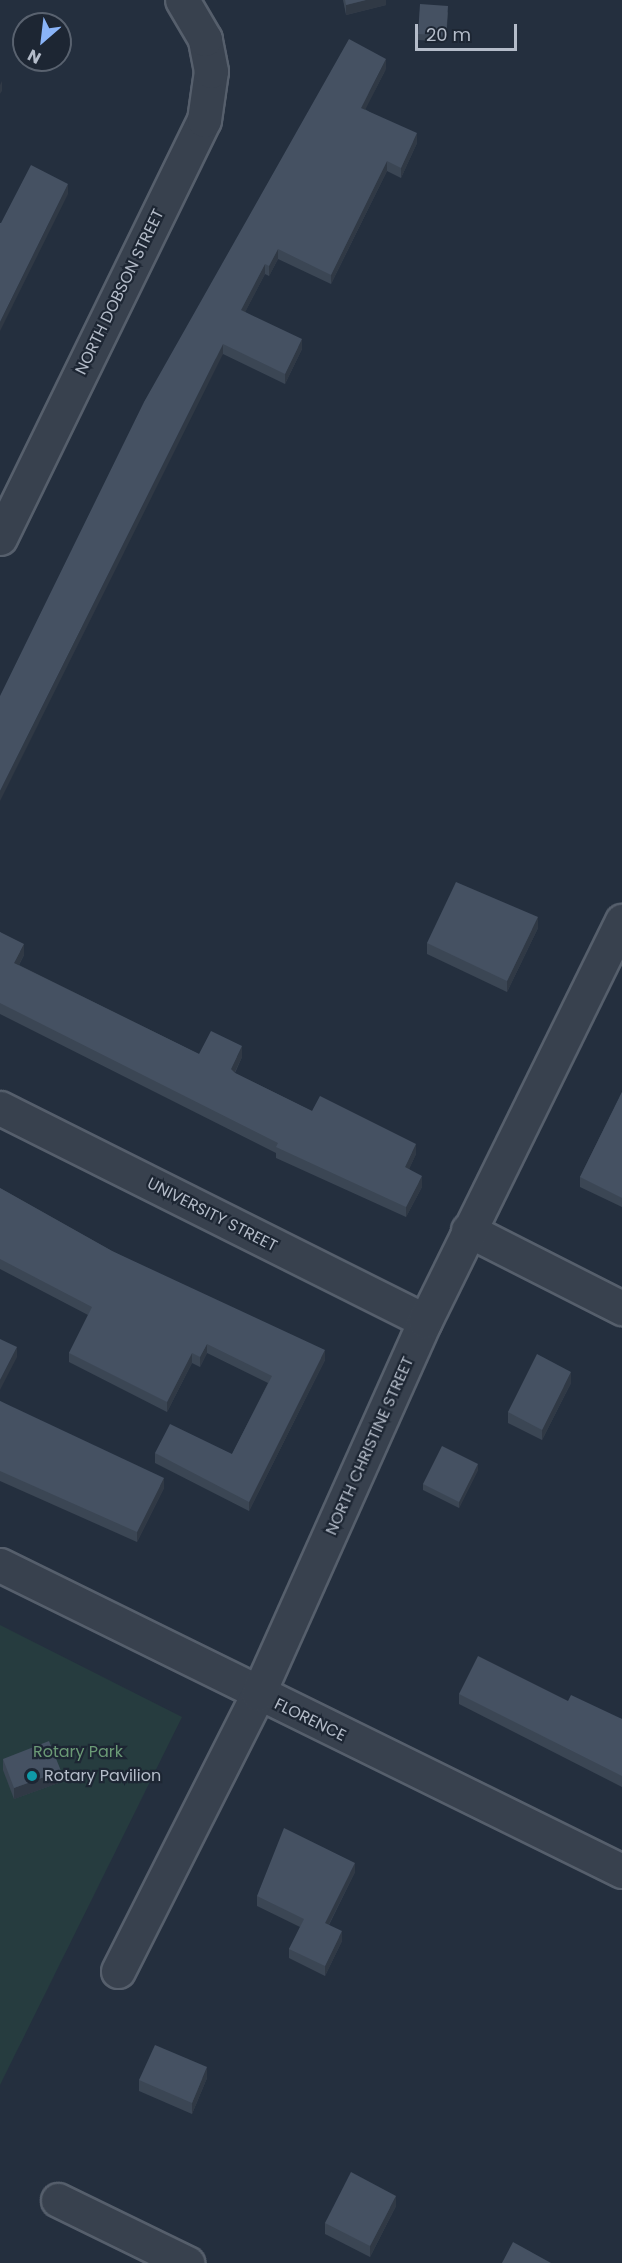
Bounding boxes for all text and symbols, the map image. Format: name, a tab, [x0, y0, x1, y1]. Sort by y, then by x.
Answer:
north arrow	[12, 12, 72, 72]
scale bar	[418, 12, 520, 50]
text: 20 m	[426, 22, 471, 47]
text: N	[24, 44, 45, 70]
street label: NORTH DOBSON STREET	[72, 206, 168, 378]
street label: UNIVERSITY STREET	[144, 1174, 280, 1256]
street label: NORTH CHRISTINE STREET	[322, 1354, 418, 1538]
street label: FLORENCE	[271, 1694, 349, 1746]
park label: Rotary Park	[33, 1742, 123, 1762]
place label: Rotary Pavilion	[44, 1766, 161, 1786]
marker: Rotary Pavilion	[25, 1769, 39, 1783]

